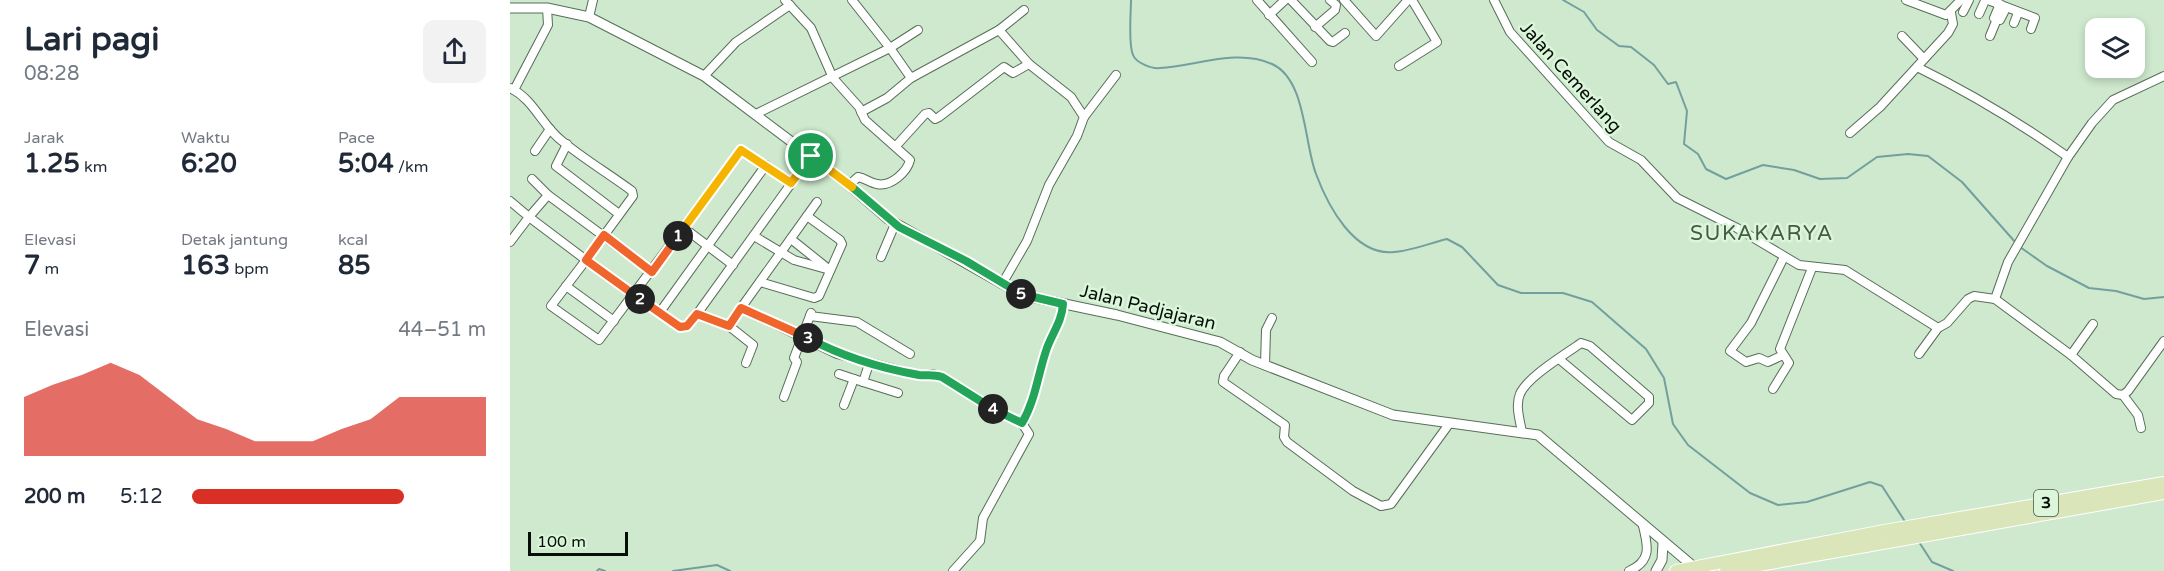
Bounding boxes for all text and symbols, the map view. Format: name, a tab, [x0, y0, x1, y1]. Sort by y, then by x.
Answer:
street label: Jalan Cemerlang	[1515, 17, 1627, 137]
map controls	[2085, 18, 2145, 78]
button: layers	[2085, 18, 2145, 78]
text: Lari pagi	[24, 20, 159, 59]
button: share	[423, 20, 486, 83]
text: 08:28	[24, 62, 79, 86]
text: Jarak	[24, 128, 64, 148]
text: Waktu	[181, 128, 230, 148]
text: Pace	[338, 128, 375, 148]
pin	[785, 130, 836, 181]
icon: arrive	[794, 139, 827, 172]
text: 1.25	[24, 148, 80, 179]
text: 6:20	[181, 148, 237, 179]
text: 5:04	[338, 148, 394, 179]
text: km	[80, 157, 107, 177]
text: /km	[394, 157, 428, 177]
pin: 1	[663, 221, 693, 251]
district label: SUKAKARYA	[1690, 221, 1834, 246]
text: 1	[673, 226, 683, 246]
text: Elevasi	[24, 230, 76, 250]
text: Detak jantung	[181, 230, 288, 250]
text: kcal	[338, 230, 368, 250]
text: 7	[24, 250, 40, 281]
text: 163	[181, 250, 230, 281]
text: 85	[338, 250, 371, 281]
text: m	[40, 259, 59, 279]
text: bpm	[230, 259, 269, 279]
pin: 5	[1006, 279, 1036, 309]
street label: Jalan Padjajaran	[1078, 279, 1218, 335]
pin: 2	[625, 284, 655, 314]
text: 5	[1016, 284, 1026, 304]
text: 2	[635, 289, 645, 309]
text: Elevasi	[24, 318, 89, 342]
text: 44–51 m	[398, 318, 486, 342]
pin: 3	[793, 323, 823, 353]
text: 3	[803, 328, 813, 348]
pin: 4	[978, 394, 1008, 424]
text: 4	[988, 399, 998, 419]
text: 200 m	[24, 485, 85, 509]
text: 5:12	[120, 485, 163, 509]
road number: 3	[2034, 490, 2058, 516]
scale bar	[528, 529, 628, 556]
text: 100 m	[537, 532, 586, 552]

